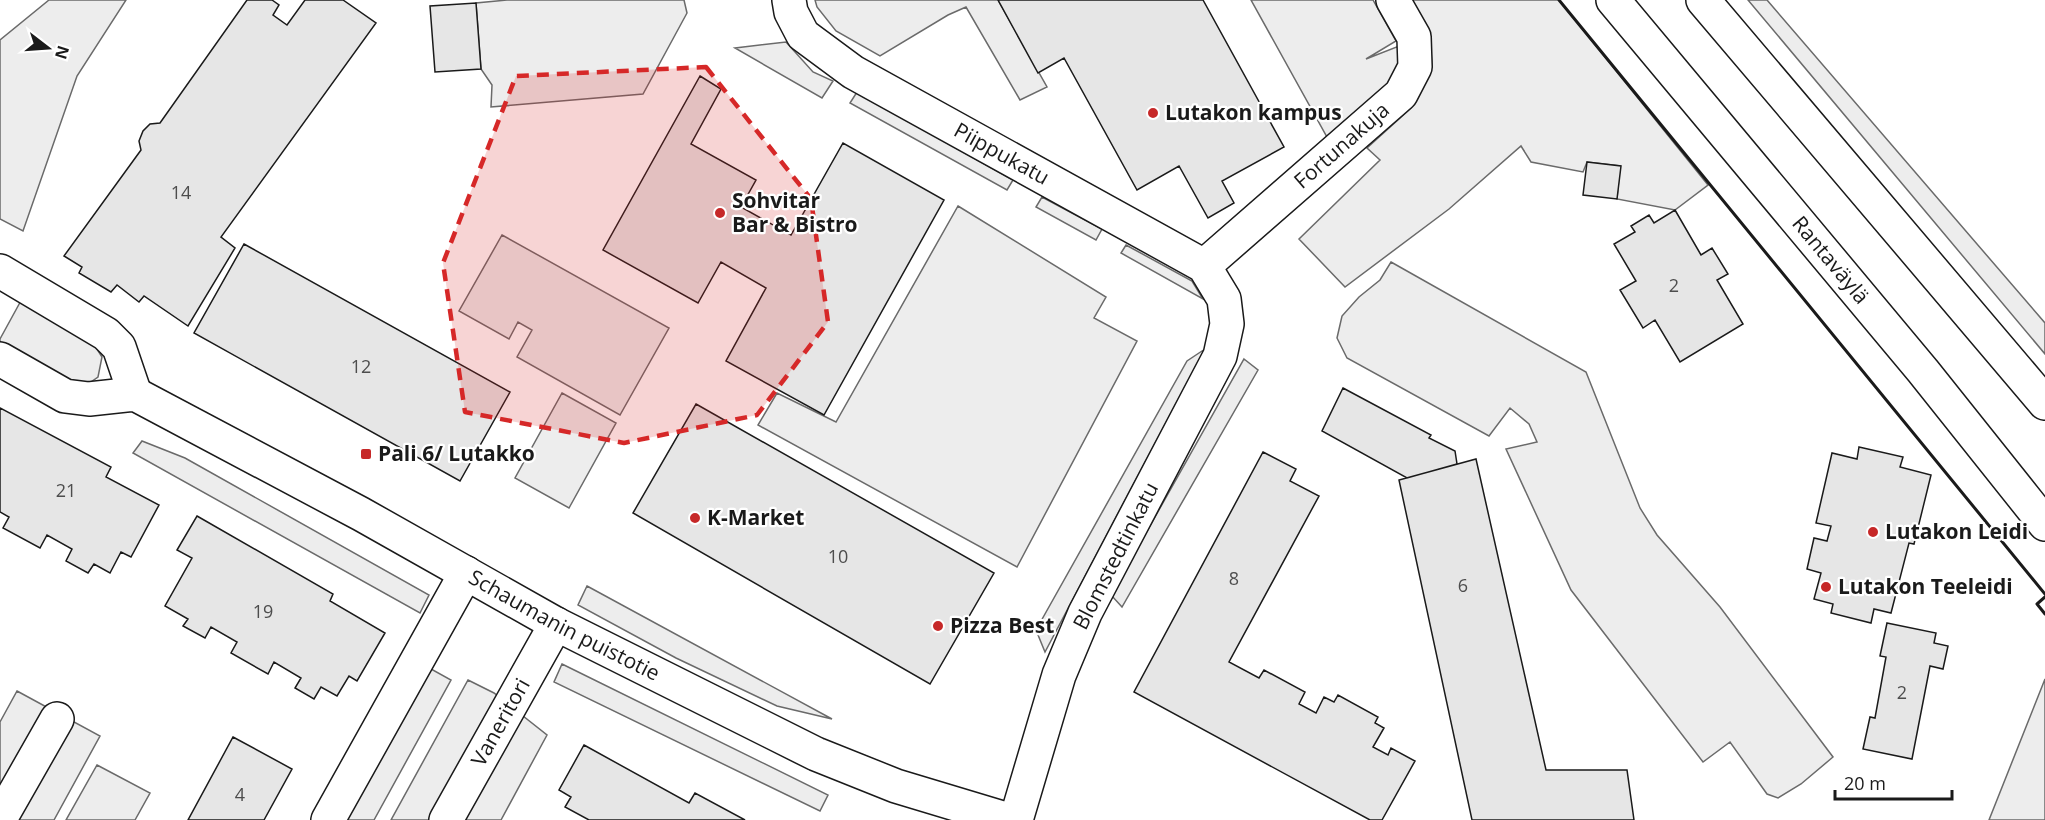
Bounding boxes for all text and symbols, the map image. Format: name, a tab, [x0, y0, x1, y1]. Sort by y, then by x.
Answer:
north arrow	[18, 18, 78, 78]
text: N	[50, 43, 75, 62]
street label: Fortunakuja	[1288, 96, 1395, 194]
place label: Lutakon kampus	[1165, 98, 1342, 126]
marker: Lutakon kampus	[1146, 106, 1160, 120]
street label: Piippukatu	[949, 116, 1055, 191]
house number: 14	[171, 180, 191, 204]
place label: Sohvitar Bar & Bistro	[732, 186, 858, 238]
marker: Sohvitar Bar & Bistro	[713, 206, 727, 220]
street label: Rantaväylä	[1786, 210, 1876, 309]
house number: 2	[1669, 273, 1679, 297]
house number: 12	[351, 354, 371, 378]
place label: Pali 6/ Lutakko	[378, 439, 535, 467]
marker: Pali 6/ Lutakko	[359, 447, 373, 461]
street label: Blomstedtinkatu	[1066, 477, 1164, 634]
house number: 21	[56, 478, 76, 502]
place label: K-Market	[707, 503, 804, 531]
marker: K-Market	[688, 511, 702, 525]
place label: Lutakon Leidi	[1885, 517, 2028, 545]
marker: Lutakon Leidi	[1866, 525, 1880, 539]
house number: 10	[828, 544, 848, 568]
street label: Schaumanin puistotie	[464, 563, 665, 687]
house number: 8	[1229, 566, 1239, 590]
place label: Lutakon Teeleidi	[1838, 572, 2013, 600]
house number: 6	[1458, 573, 1468, 597]
marker: Lutakon Teeleidi	[1819, 580, 1833, 594]
house number: 19	[253, 599, 273, 623]
place label: Pizza Best	[950, 611, 1054, 639]
marker: Pizza Best	[931, 619, 945, 633]
street label: Vaneritori	[464, 673, 536, 771]
house number: 2	[1897, 680, 1907, 704]
scale bar	[1835, 763, 1952, 801]
text: 20 m	[1844, 771, 1886, 795]
house number: 4	[235, 782, 245, 806]

